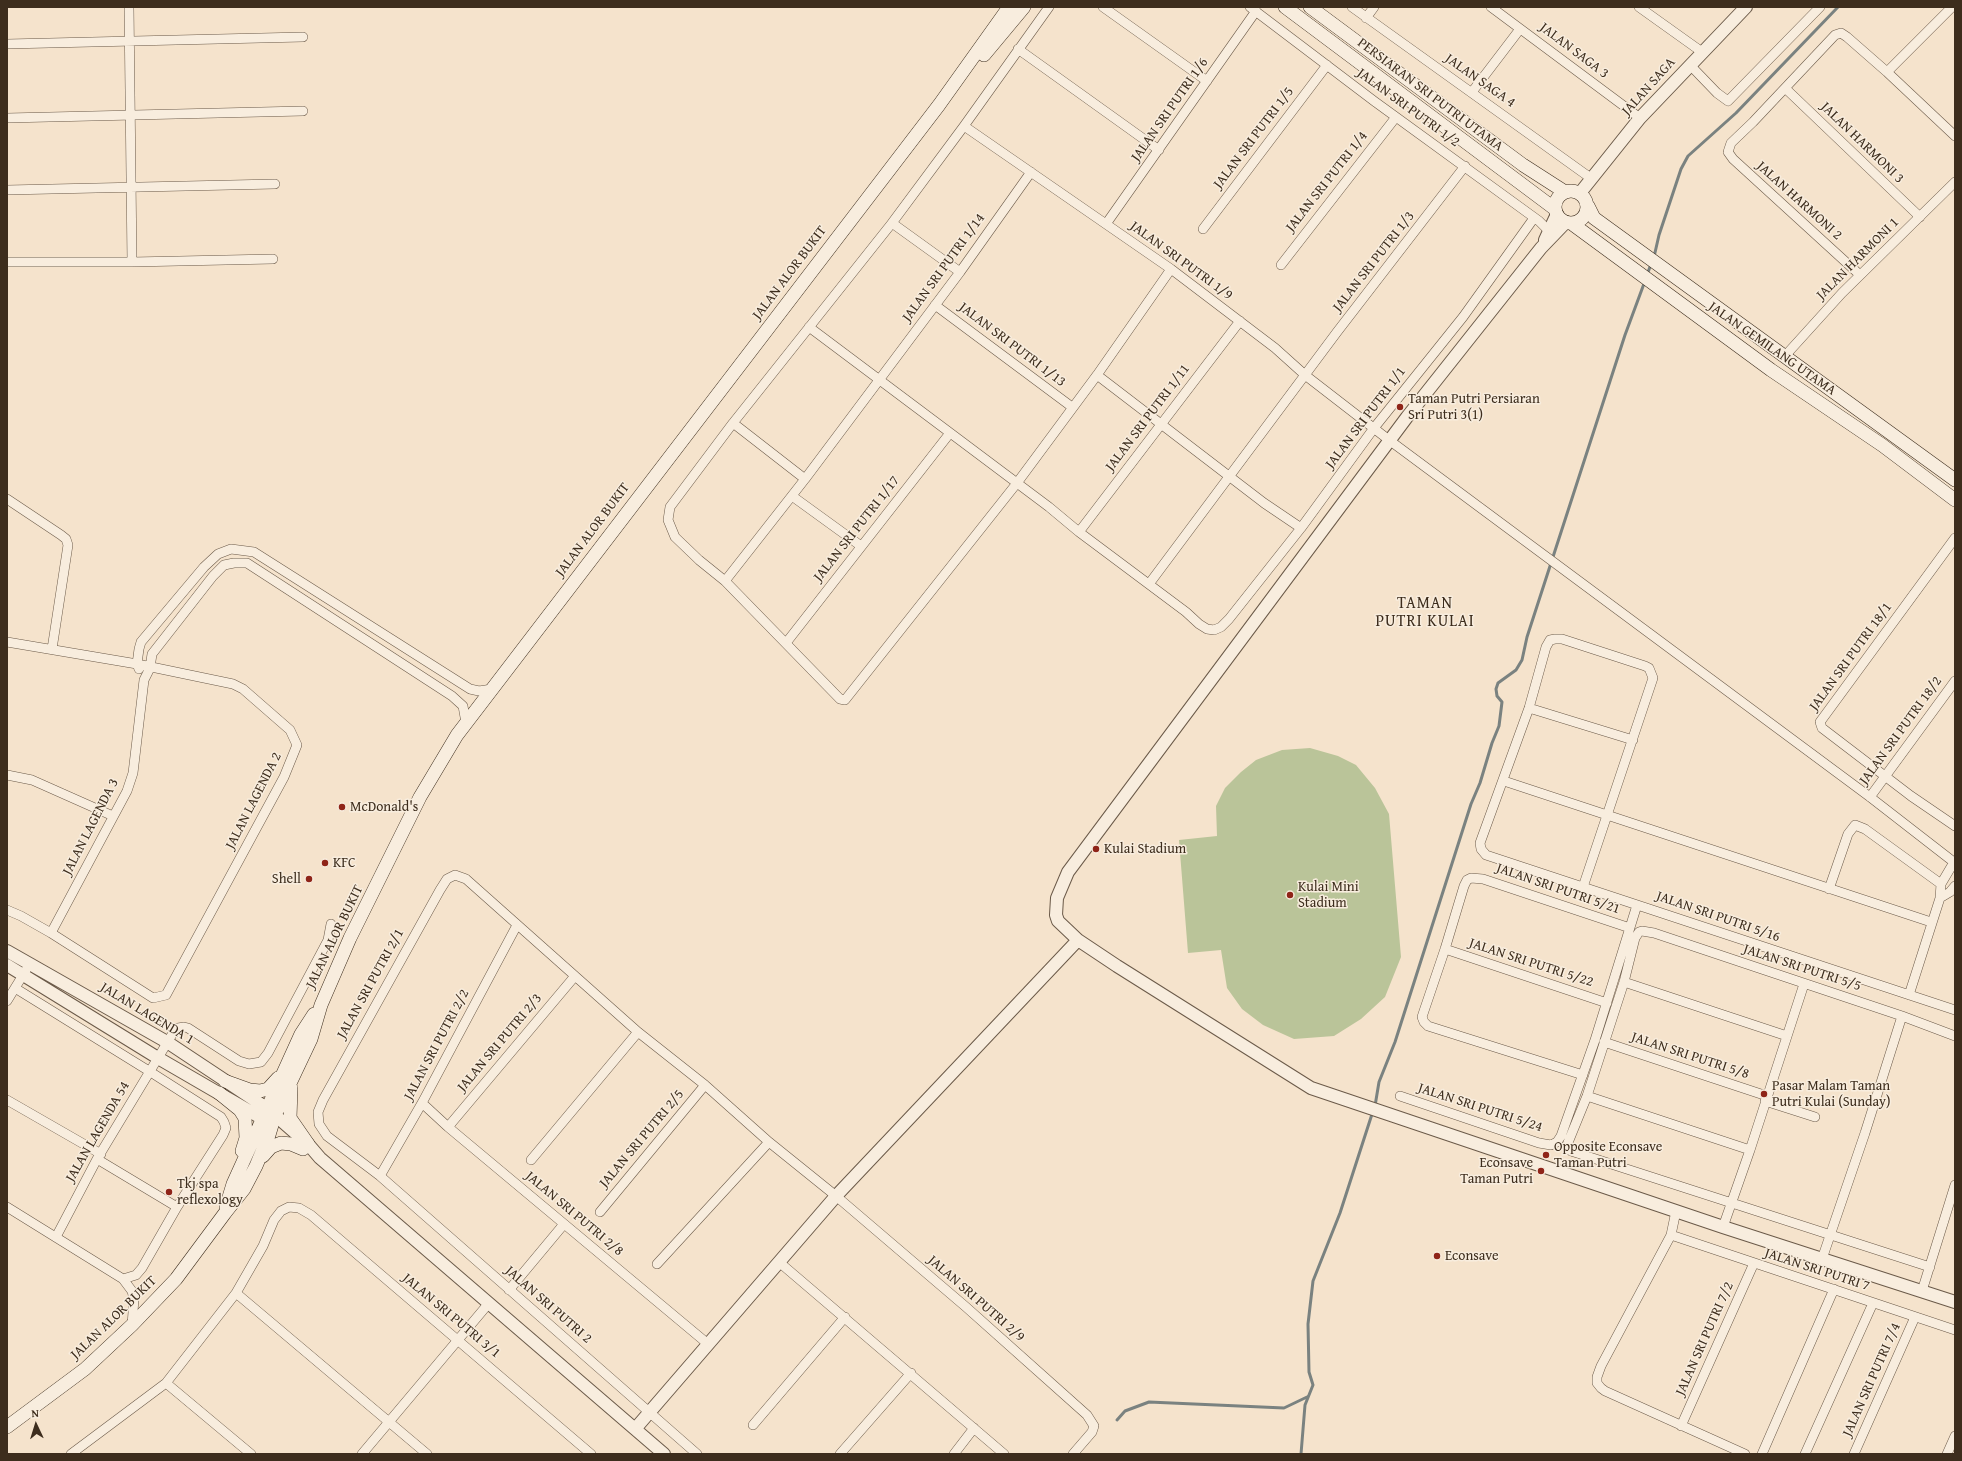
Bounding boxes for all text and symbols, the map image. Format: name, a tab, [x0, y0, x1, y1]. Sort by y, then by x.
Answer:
street label: JALAN SAGA 3	[1536, 20, 1612, 82]
street label: PERSIARAN SRI PUTRI UTAMA	[1354, 35, 1506, 155]
street label: JALAN SAGA 4	[1442, 51, 1518, 111]
street label: JALAN SRI PUTRI 1/6	[1128, 55, 1212, 165]
street label: JALAN SAGA	[1619, 55, 1679, 119]
street label: JALAN SRI PUTRI 1/2	[1353, 65, 1463, 151]
street label: JALAN SRI PUTRI 1/5	[1210, 84, 1298, 192]
street label: JALAN HARMONI 3	[1817, 99, 1907, 187]
street label: JALAN SRI PUTRI 1/4	[1283, 128, 1371, 236]
street label: JALAN HARMONI 2	[1753, 158, 1845, 244]
street label: JALAN SRI PUTRI 1/3	[1330, 208, 1418, 316]
street label: JALAN SRI PUTRI 1/14	[899, 211, 989, 325]
street label: JALAN HARMONI 1	[1813, 214, 1903, 304]
street label: JALAN SRI PUTRI 1/9	[1126, 218, 1236, 304]
street label: JALAN ALOR BUKIT	[749, 223, 831, 323]
street label: JALAN SRI PUTRI 1/13	[955, 299, 1069, 391]
street label: JALAN GEMILANG UTAMA	[1705, 299, 1839, 399]
street label: JALAN SRI PUTRI 1/11	[1102, 361, 1194, 475]
street label: JALAN SRI PUTRI 1/1	[1322, 364, 1410, 472]
place label: Taman Putri Persiaran Sri Putri 3(1)	[1408, 391, 1540, 424]
marker: Taman Putri Persiaran Sri Putri 3(1)	[1395, 402, 1405, 412]
street label: JALAN SRI PUTRI 1/17	[810, 473, 904, 585]
street label: JALAN ALOR BUKIT	[552, 480, 634, 580]
district label: TAMAN PUTRI KULAI	[1375, 594, 1475, 632]
street label: JALAN SRI PUTRI 18/1	[1806, 600, 1896, 714]
street label: JALAN SRI PUTRI 18/2	[1856, 674, 1946, 788]
street label: JALAN LAGENDA 2	[222, 750, 286, 852]
street label: JALAN LAGENDA 3	[59, 776, 123, 878]
place label: McDonald's	[350, 799, 418, 815]
marker: McDonald's	[337, 802, 347, 812]
place label: Kulai Stadium	[1104, 841, 1186, 857]
marker: Kulai Stadium	[1091, 844, 1101, 854]
place label: KFC	[333, 855, 356, 871]
marker: KFC	[320, 858, 330, 868]
street label: JALAN SRI PUTRI 5/21	[1494, 860, 1622, 918]
place label: Shell	[272, 871, 301, 887]
marker: Shell	[304, 874, 314, 884]
place label: Kulai Mini Stadium	[1298, 879, 1359, 912]
street label: JALAN ALOR BUKIT	[303, 883, 367, 991]
street label: JALAN SRI PUTRI 5/16	[1654, 888, 1782, 946]
marker: Kulai Mini Stadium	[1285, 890, 1295, 900]
street label: JALAN SRI PUTRI 2/1	[334, 926, 408, 1042]
street label: JALAN SRI PUTRI 5/22	[1467, 935, 1595, 991]
street label: JALAN SRI PUTRI 5/5	[1741, 941, 1863, 995]
street label: JALAN LAGENDA 1	[97, 979, 197, 1049]
street label: JALAN SRI PUTRI 2/2	[401, 987, 473, 1103]
street label: JALAN SRI PUTRI 2/3	[454, 991, 546, 1095]
street label: JALAN SRI PUTRI 5/8	[1629, 1029, 1751, 1083]
place label: Pasar Malam Taman Putri Kulai (Sunday)	[1772, 1078, 1891, 1110]
street label: JALAN LAGENDA 54	[62, 1079, 134, 1185]
street label: JALAN SRI PUTRI 5/24	[1416, 1080, 1544, 1136]
street label: JALAN SRI PUTRI 2/5	[596, 1087, 688, 1191]
marker: Pasar Malam Taman Putri Kulai (Sunday)	[1759, 1089, 1769, 1099]
place label: Opposite Econsave Taman Putri	[1554, 1139, 1662, 1172]
marker: Opposite Econsave Taman Putri	[1541, 1150, 1551, 1160]
place label: Econsave Taman Putri	[1460, 1155, 1533, 1188]
marker: Econsave Taman Putri	[1536, 1166, 1546, 1176]
street label: JALAN SRI PUTRI 2/8	[522, 1168, 626, 1260]
place label: Tkj spa reflexology	[177, 1176, 243, 1208]
marker: Tkj spa reflexology	[164, 1187, 174, 1197]
street label: JALAN SRI PUTRI 7	[1762, 1245, 1872, 1295]
place label: Econsave	[1445, 1248, 1498, 1264]
marker: Econsave	[1432, 1251, 1442, 1261]
street label: JALAN SRI PUTRI 2/9	[924, 1252, 1028, 1346]
street label: JALAN SRI PUTRI 2	[501, 1263, 595, 1347]
street label: JALAN SRI PUTRI 3/1	[399, 1270, 503, 1362]
street label: JALAN ALOR BUKIT	[68, 1273, 160, 1363]
street label: JALAN SRI PUTRI 7/2	[1672, 1279, 1738, 1399]
street label: JALAN SRI PUTRI 7/4	[1839, 1320, 1905, 1440]
north arrow	[16, 1405, 56, 1445]
text: N	[31, 1405, 39, 1421]

